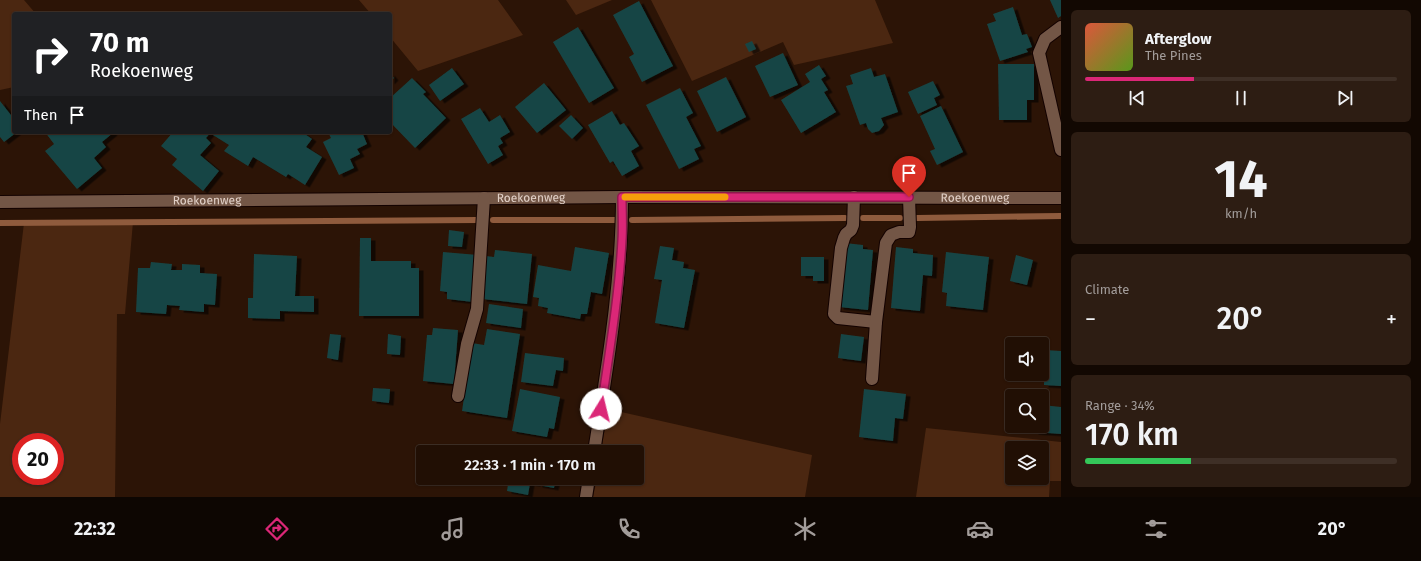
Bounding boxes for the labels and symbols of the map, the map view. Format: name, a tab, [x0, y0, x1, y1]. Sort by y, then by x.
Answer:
pin	[892, 156, 926, 197]
street label: Roekoenweg	[497, 190, 566, 205]
street label: Roekoenweg	[941, 191, 1010, 205]
street label: Roekoenweg	[173, 193, 242, 208]
position arrow	[580, 388, 622, 430]
speed limit sign: 20	[12, 433, 64, 485]

